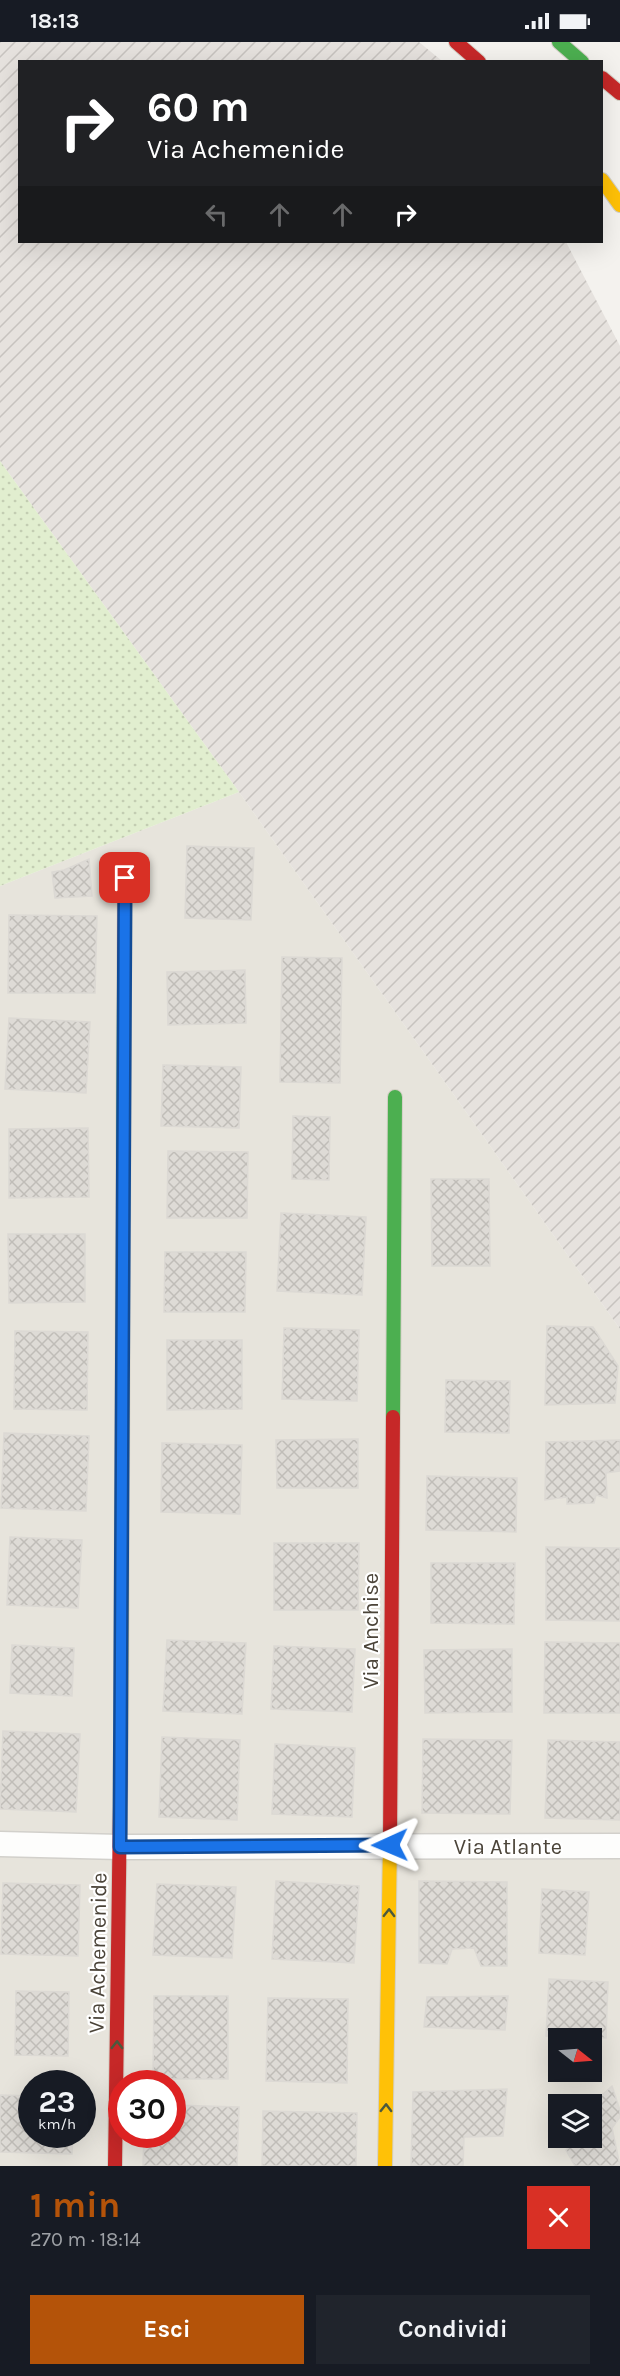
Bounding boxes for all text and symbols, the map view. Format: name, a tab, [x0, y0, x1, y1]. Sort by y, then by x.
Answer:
text: 18:13	[30, 8, 80, 34]
text: 60 m	[147, 82, 250, 132]
icon: right	[48, 84, 126, 162]
text: Via Achemenide	[147, 133, 344, 165]
icon: left	[200, 198, 233, 231]
icon: ahead	[263, 198, 296, 231]
icon: ahead	[326, 198, 359, 231]
icon: right	[389, 198, 422, 231]
pin	[99, 852, 150, 903]
icon: arrive	[108, 861, 141, 894]
street label: Via Anchise	[358, 1573, 384, 1689]
position arrow	[358, 1813, 422, 1877]
street label: Via Atlante	[454, 1834, 562, 1860]
street label: Via Achemenide	[84, 1872, 112, 2034]
one-way arrow	[383, 1908, 395, 1917]
north arrow	[548, 2028, 602, 2082]
map controls	[548, 2028, 602, 2148]
one-way arrow	[111, 2040, 123, 2049]
speed limit sign: 30	[108, 2070, 186, 2148]
text: 23	[39, 2084, 75, 2120]
button: layers	[548, 2094, 602, 2148]
one-way arrow	[379, 2103, 392, 2112]
text: km/h	[38, 2115, 76, 2133]
text: 1 min	[30, 2184, 120, 2226]
button: close	[527, 2186, 590, 2249]
text: 270 m · 18:14	[30, 2228, 141, 2251]
button: Esci	[30, 2295, 304, 2364]
button: Condividi	[316, 2295, 590, 2364]

